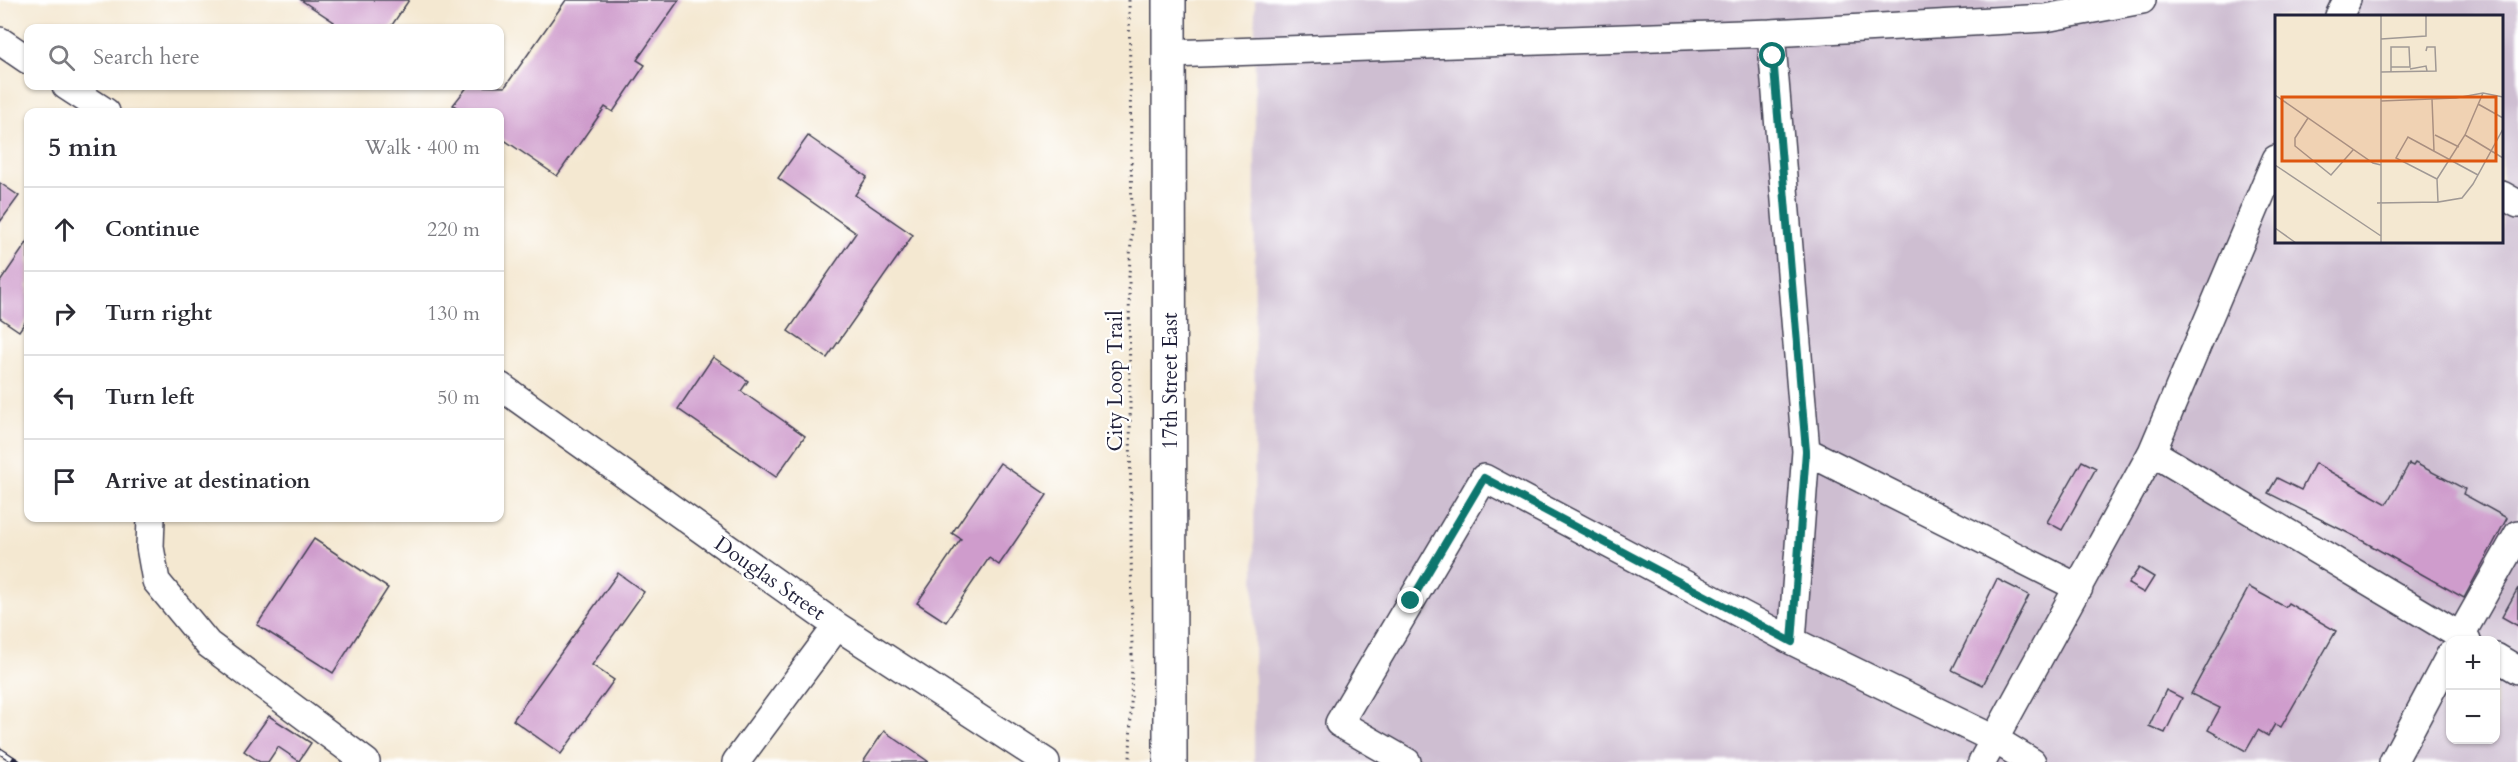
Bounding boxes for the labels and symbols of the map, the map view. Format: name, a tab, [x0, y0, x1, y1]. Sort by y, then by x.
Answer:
inset map	[2275, 15, 2503, 243]
route start	[1759, 42, 1785, 68]
street label: City Loop Trail	[1101, 311, 1130, 451]
street label: 17th Street East	[1156, 312, 1185, 450]
street label: Douglas Street	[708, 529, 831, 628]
route end	[1397, 587, 1423, 613]

